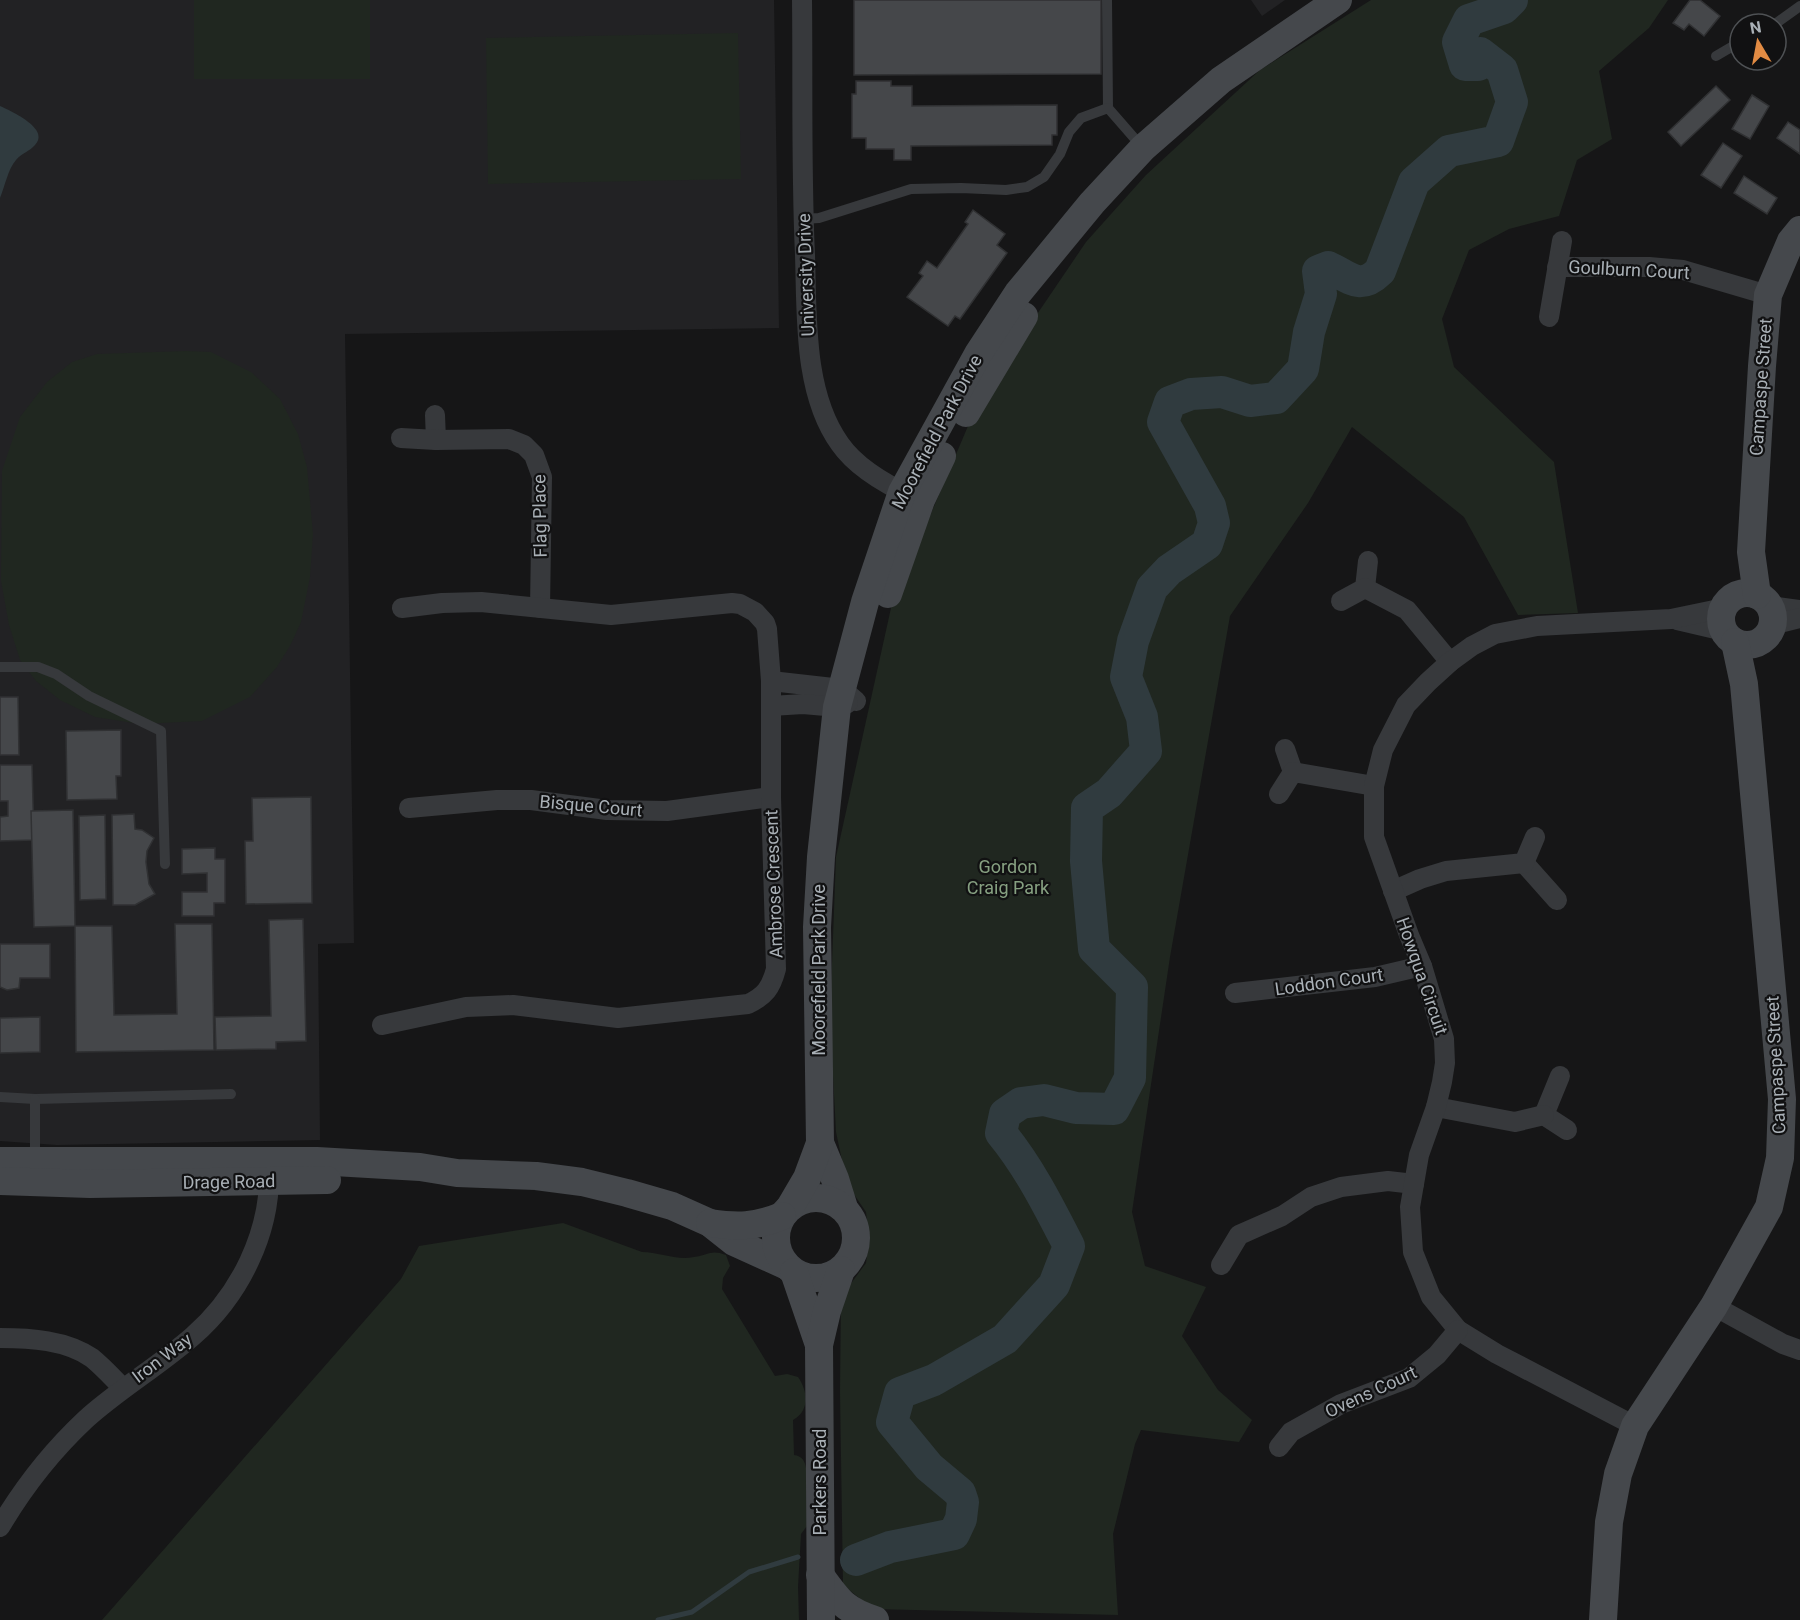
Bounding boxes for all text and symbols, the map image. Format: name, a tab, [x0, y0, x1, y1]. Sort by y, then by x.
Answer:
north arrow	[1728, 12, 1788, 72]
text: N	[1748, 17, 1763, 38]
street label: University Drive	[793, 213, 818, 337]
street label: Goulburn Court	[1568, 256, 1690, 283]
street label: Campaspe Street	[1745, 317, 1776, 457]
street label: Moorefield Park Drive	[887, 351, 986, 512]
street label: Flag Place	[528, 474, 551, 558]
street label: Bisque Court	[539, 791, 644, 820]
street label: Ambrose Crescent	[760, 809, 787, 959]
park label: Gordon Craig Park	[967, 856, 1050, 898]
street label: Moorefield Park Drive	[808, 884, 829, 1056]
street label: Howqua Circuit	[1393, 914, 1452, 1037]
street label: Loddon Court	[1273, 963, 1385, 1000]
street label: Campaspe Street	[1761, 995, 1790, 1135]
street label: Drage Road	[182, 1170, 276, 1193]
street label: Iron Way	[128, 1328, 196, 1387]
street label: Ovens Court	[1322, 1361, 1420, 1422]
street label: Parkers Road	[809, 1429, 830, 1535]

